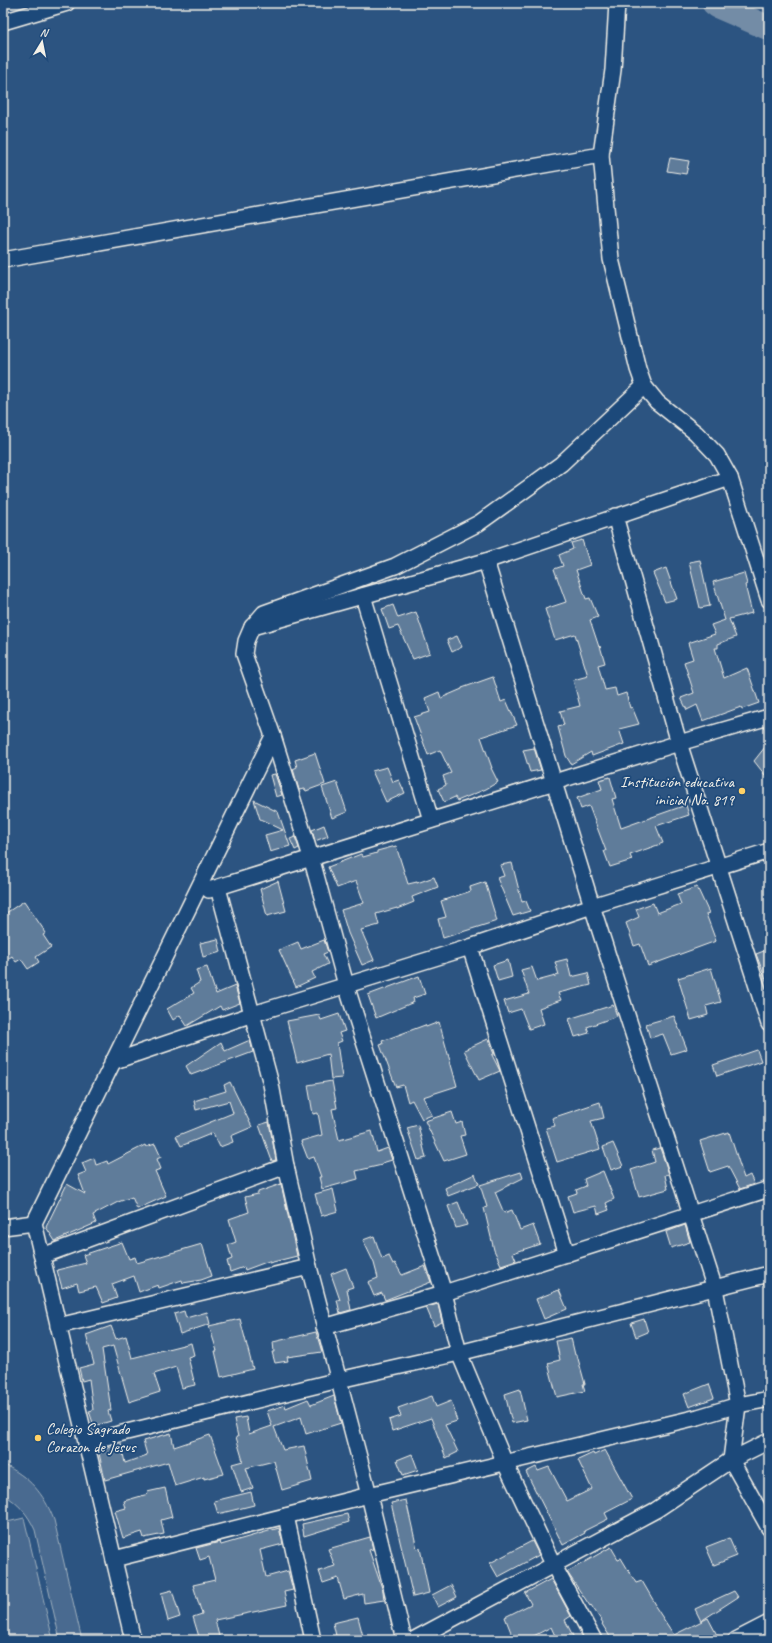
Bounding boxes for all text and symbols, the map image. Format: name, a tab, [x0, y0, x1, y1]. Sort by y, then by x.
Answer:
north arrow	[22, 22, 62, 62]
text: N	[39, 25, 50, 40]
place label: Institución educativa inicial No. 819	[620, 772, 736, 810]
marker: Institución educativa inicial No. 819	[737, 786, 747, 796]
place label: Colegio Sagrado Corazon de Jesus	[46, 1419, 137, 1457]
marker: Colegio Sagrado Corazon de Jesus	[33, 1433, 43, 1443]

